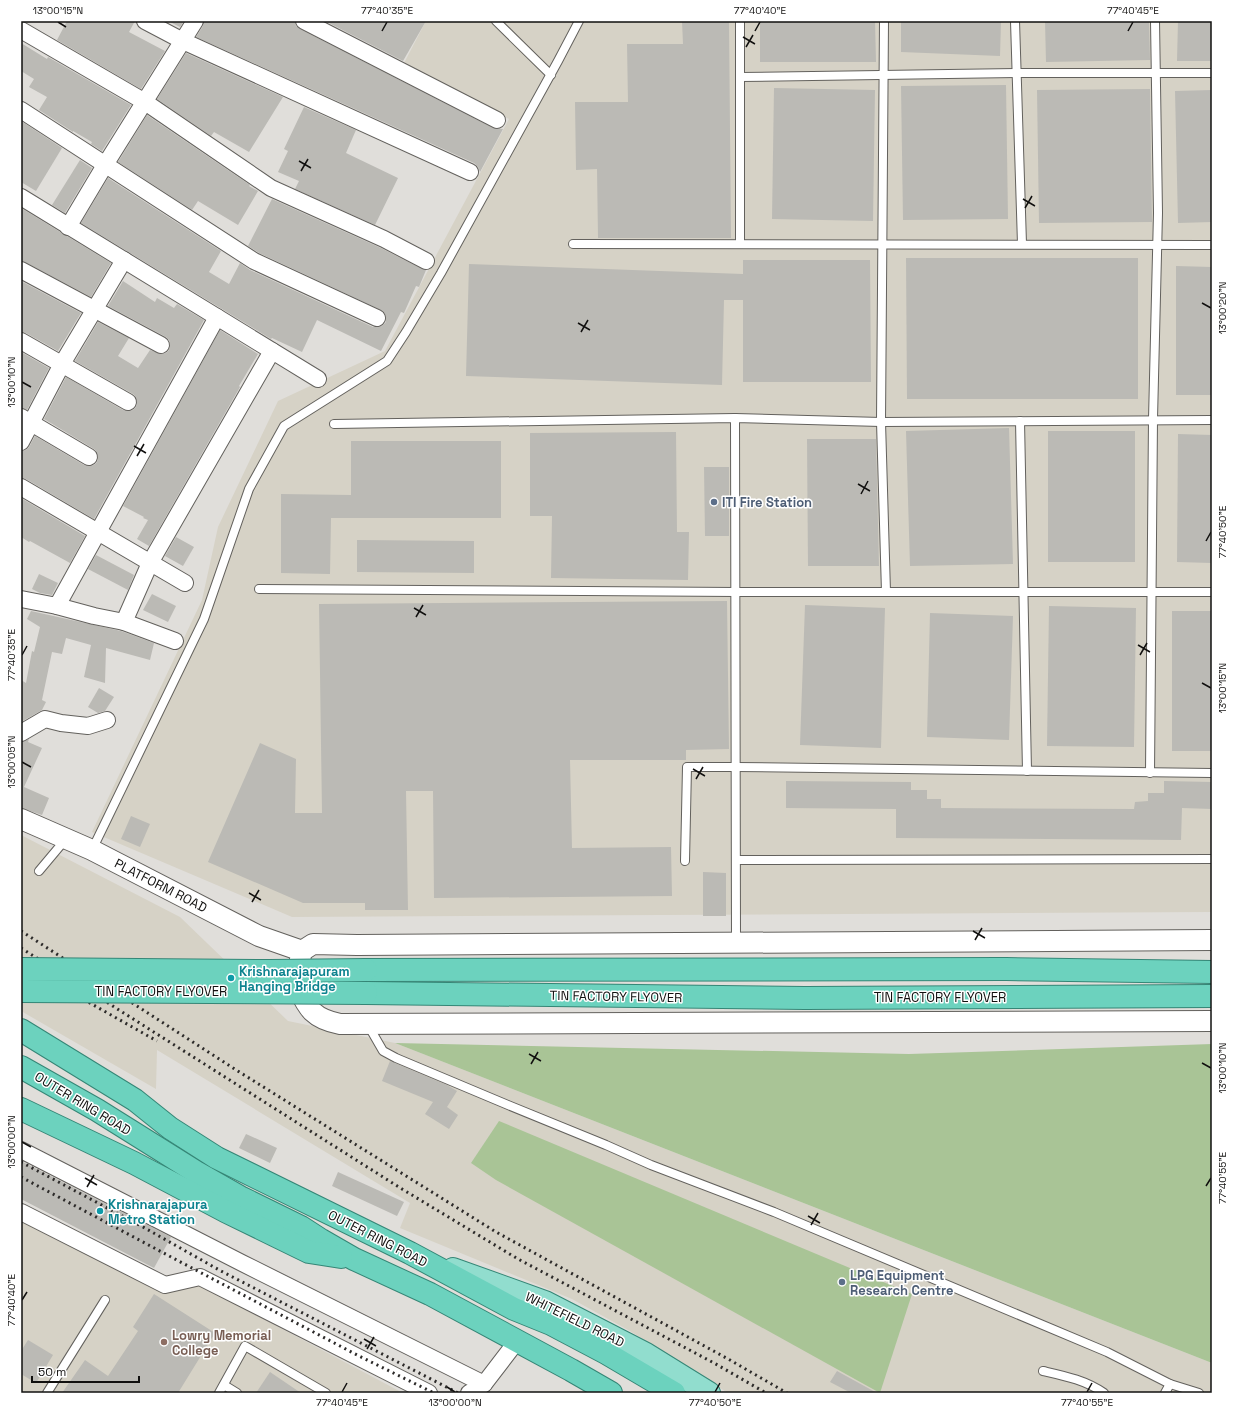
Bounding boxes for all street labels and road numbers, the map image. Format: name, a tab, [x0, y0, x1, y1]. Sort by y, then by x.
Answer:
street label: PLATFORM ROAD	[112, 855, 210, 916]
street label: TIN FACTORY FLYOVER	[95, 983, 227, 1000]
street label: TIN FACTORY FLYOVER	[550, 987, 682, 1006]
street label: TIN FACTORY FLYOVER	[874, 989, 1006, 1006]
street label: OUTER RING ROAD	[31, 1068, 134, 1139]
street label: OUTER RING ROAD	[325, 1206, 430, 1271]
street label: WHITEFIELD ROAD	[522, 1288, 627, 1351]

